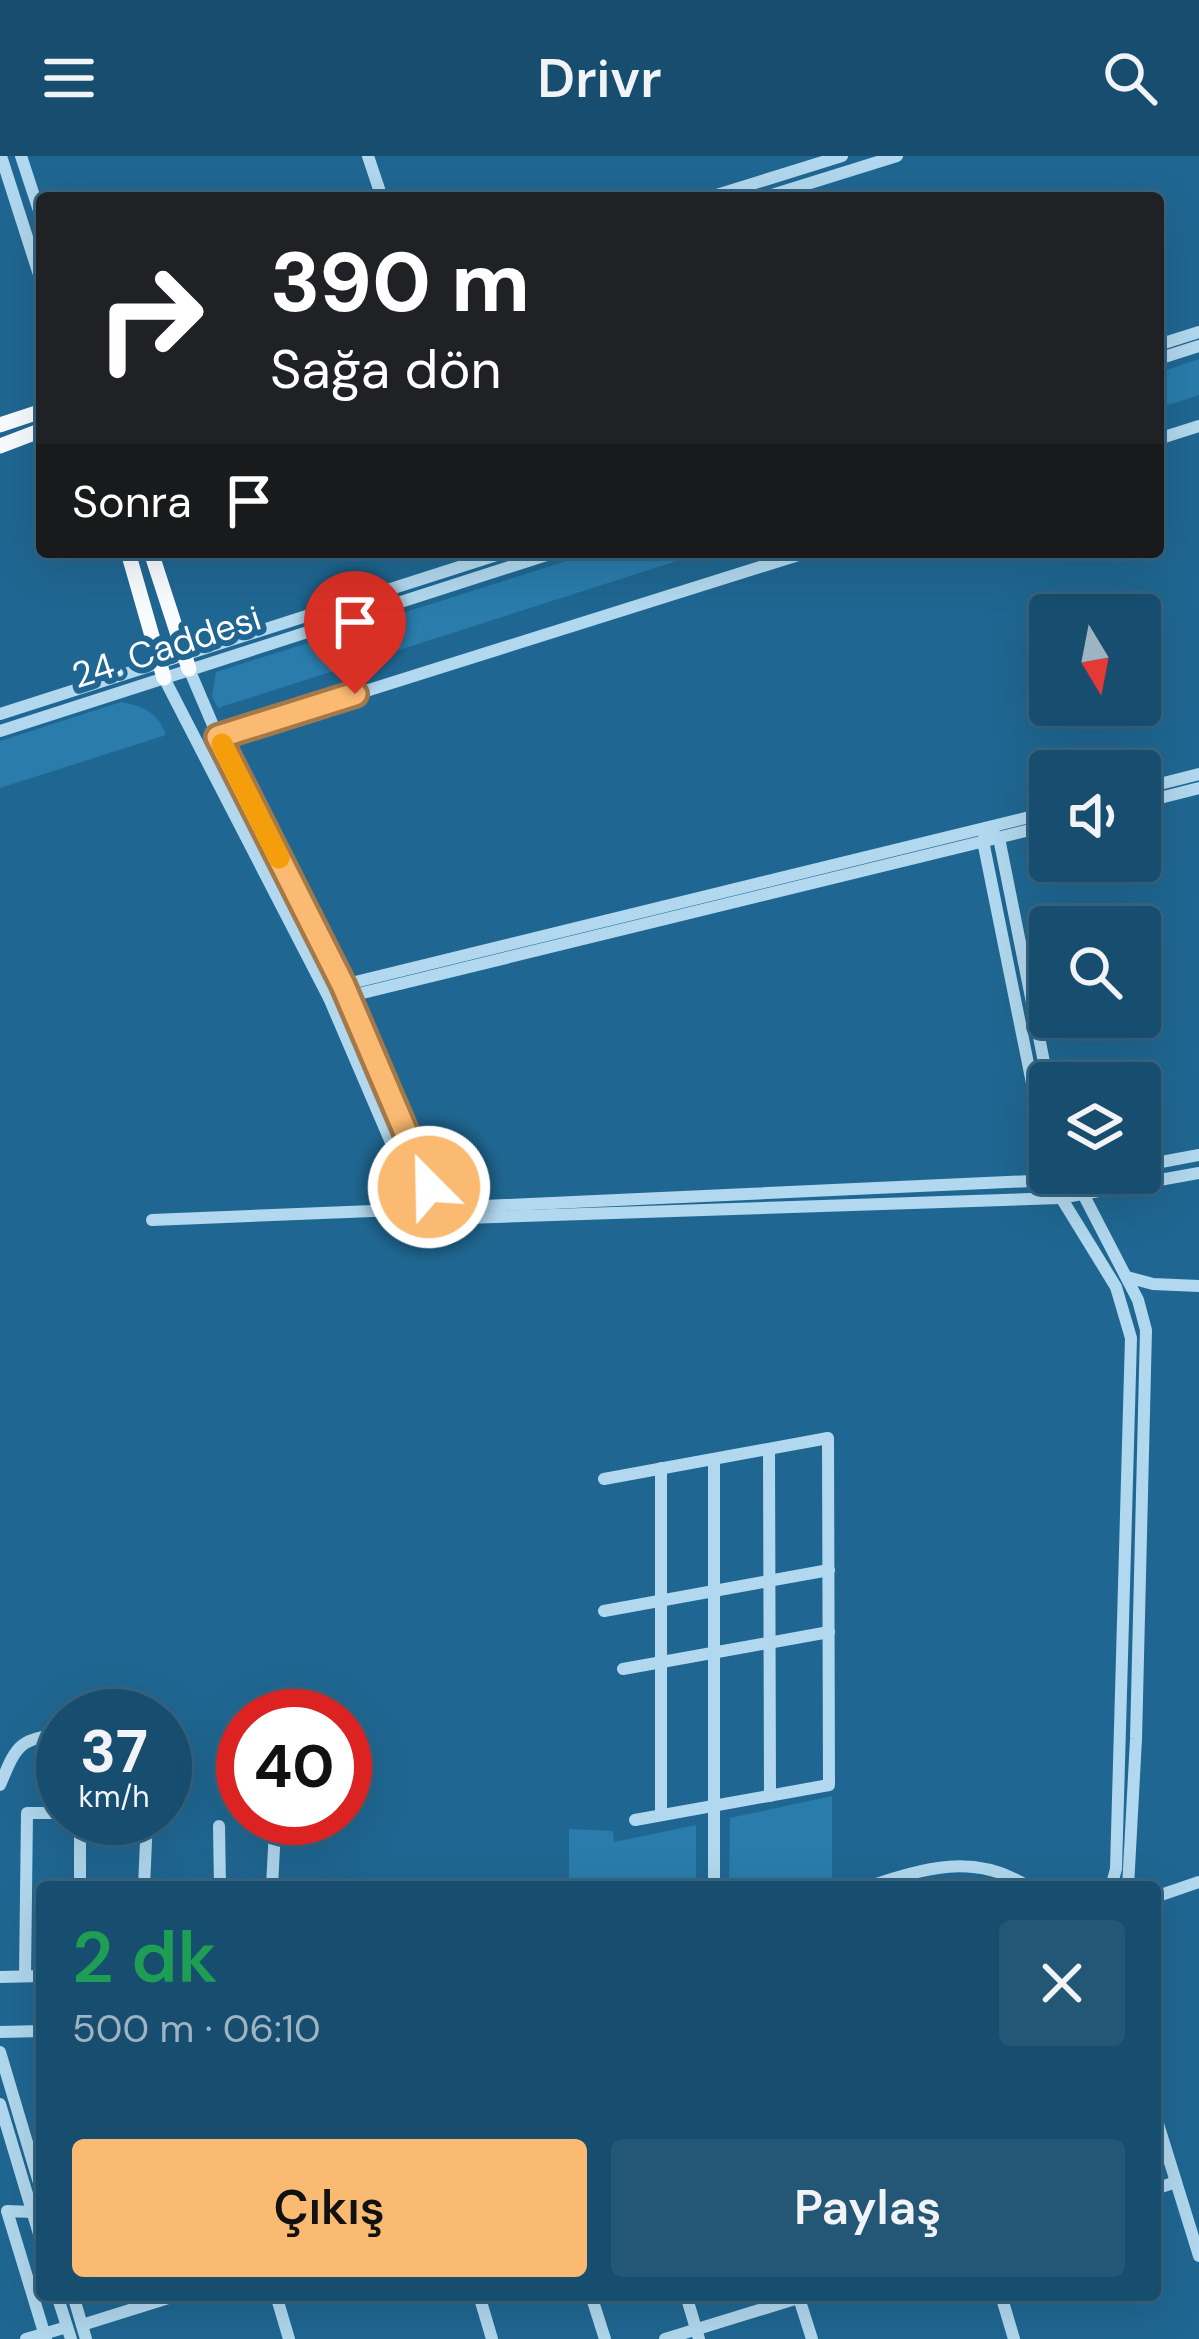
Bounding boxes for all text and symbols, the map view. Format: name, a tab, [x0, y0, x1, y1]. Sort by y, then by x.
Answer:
text: Drivr	[537, 43, 662, 114]
icon: menu	[36, 45, 102, 111]
icon: search	[1097, 45, 1163, 111]
text: 390 m	[270, 228, 530, 337]
icon: right	[72, 240, 228, 396]
text: Sağa dön	[270, 334, 501, 405]
icon: arrive	[216, 468, 282, 534]
text: Sonra	[72, 472, 192, 531]
pin	[304, 571, 406, 694]
icon: arrive	[322, 589, 388, 655]
street label: 24. Caddesi	[66, 594, 267, 699]
north arrow	[1029, 594, 1161, 726]
map controls	[1029, 594, 1161, 1194]
button: sound	[1029, 750, 1161, 882]
button: search	[1029, 906, 1161, 1038]
button: layers	[1029, 1062, 1161, 1194]
position arrow	[366, 1124, 492, 1250]
speed limit sign: 40	[216, 1689, 372, 1845]
text: 37	[80, 1712, 148, 1791]
text: km/h	[79, 1777, 149, 1816]
text: 2 dk	[72, 1911, 218, 2004]
button: close	[999, 1920, 1125, 2046]
text: 500 m · 06:10	[72, 2003, 321, 2054]
button: Çıkış	[72, 2139, 587, 2277]
button: Paylaş	[611, 2139, 1125, 2277]

